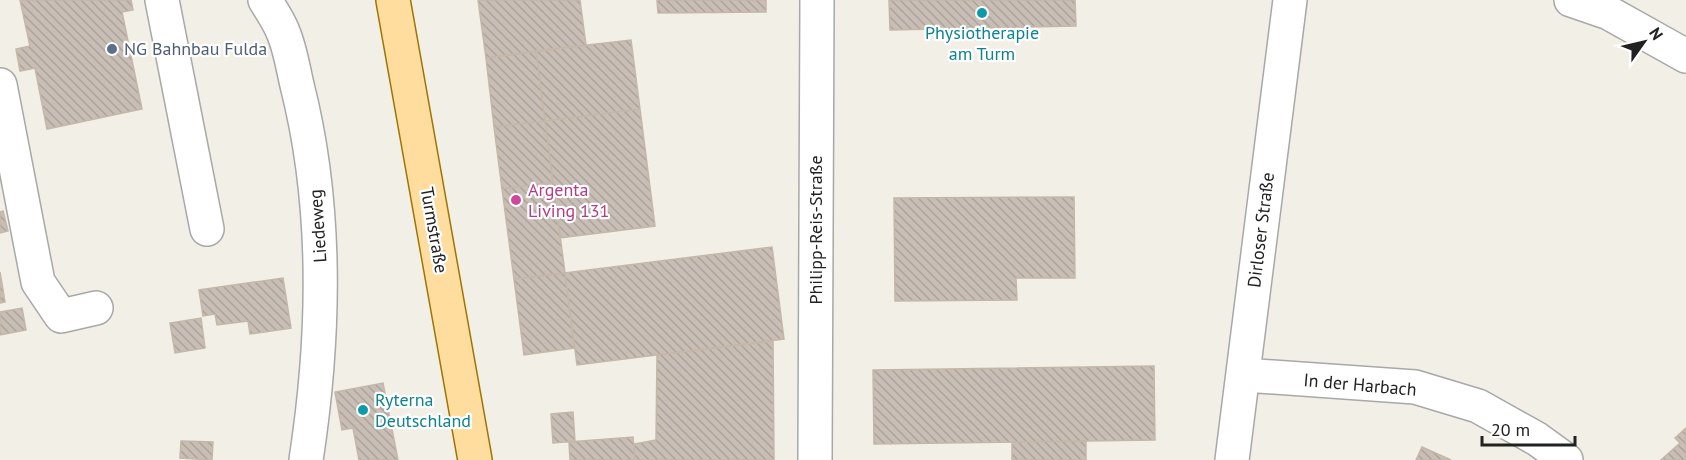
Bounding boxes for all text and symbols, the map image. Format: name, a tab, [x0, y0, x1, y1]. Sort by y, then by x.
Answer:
marker: Physiotherapie am Turm	[975, 6, 989, 20]
north arrow	[1614, 12, 1674, 72]
place label: Physiotherapie am Turm	[925, 21, 1039, 65]
text: N	[1645, 24, 1668, 44]
place label: NG Bahnbau Fulda	[124, 37, 267, 60]
marker: NG Bahnbau Fulda	[105, 42, 119, 56]
street label: Philipp-Reis-Straße	[804, 155, 827, 305]
street label: Dirloser Straße	[1242, 171, 1279, 289]
place label: Argenta Living 131	[528, 178, 609, 222]
street label: Turmstraße	[416, 185, 453, 275]
street label: Liedeweg	[303, 189, 332, 264]
marker: Argenta Living 131	[509, 193, 523, 207]
street label: In der Harbach	[1303, 368, 1418, 401]
place label: Ryterna Deutschland	[375, 388, 471, 432]
marker: Ryterna Deutschland	[356, 403, 370, 417]
scale bar	[1482, 409, 1575, 447]
text: 20 m	[1491, 418, 1530, 441]

